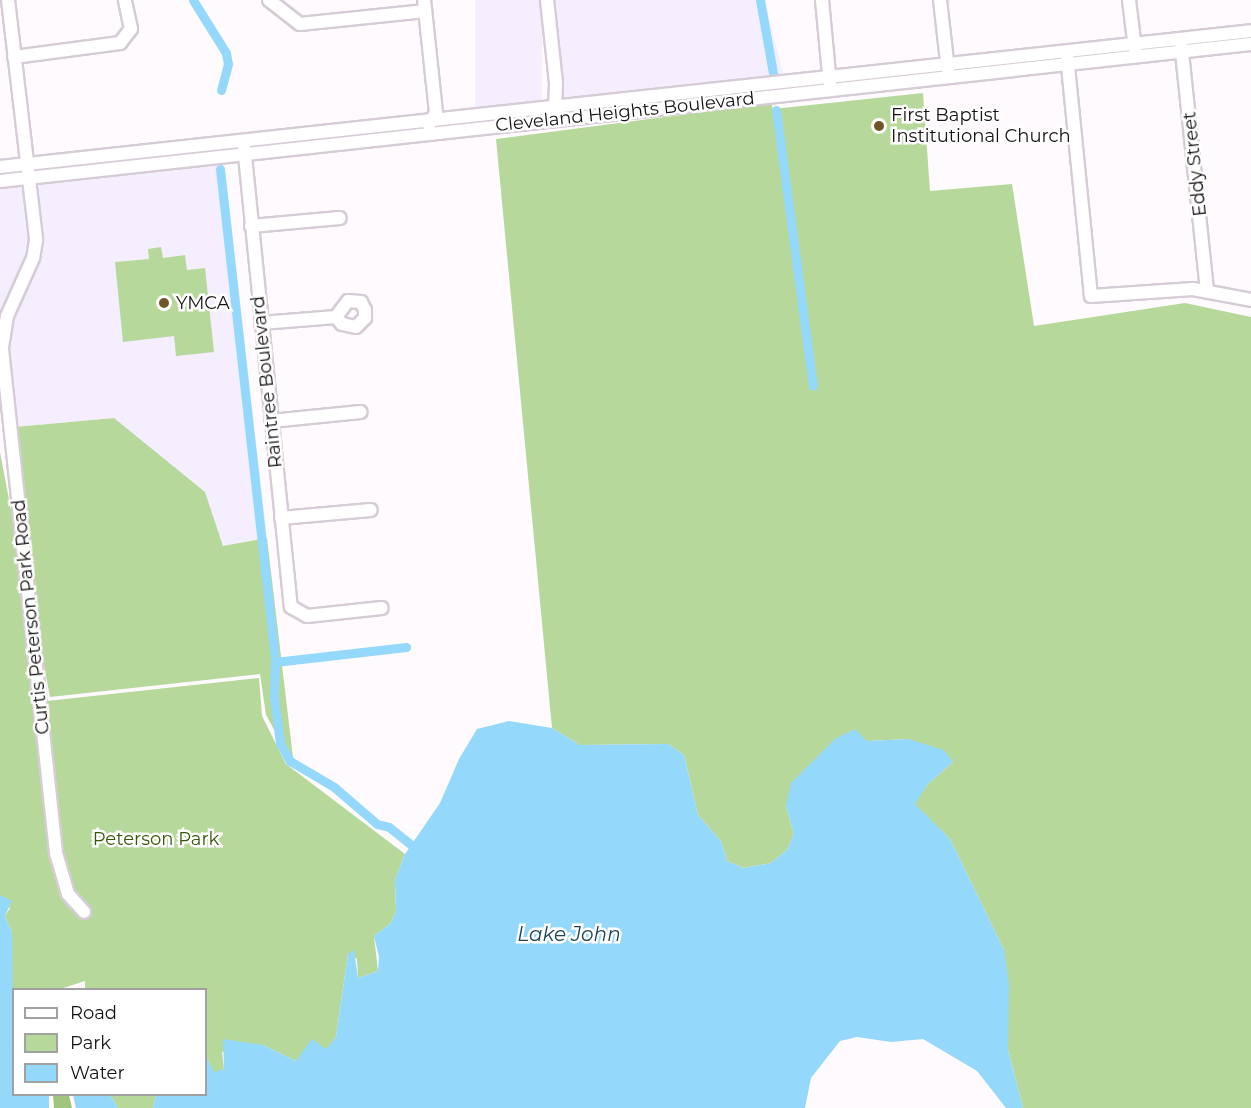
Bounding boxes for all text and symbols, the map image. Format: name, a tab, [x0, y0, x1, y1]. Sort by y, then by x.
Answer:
street label: Cleveland Heights Boulevard	[494, 88, 756, 136]
place label: First Baptist Institutional Church	[891, 105, 1071, 148]
street label: Eddy Street	[1179, 111, 1211, 217]
marker: First Baptist Institutional Church	[872, 119, 886, 133]
place label: YMCA	[176, 292, 230, 314]
street label: Raintree Boulevard	[247, 295, 287, 469]
marker: YMCA	[157, 296, 171, 310]
street label: Curtis Peterson Park Road	[8, 498, 54, 736]
park label: Peterson Park	[93, 828, 219, 850]
water label: Lake John	[517, 922, 621, 946]
legend	[12, 988, 207, 1096]
text: Road	[70, 1002, 117, 1024]
text: Park	[70, 1032, 111, 1054]
text: Water	[70, 1062, 125, 1084]

